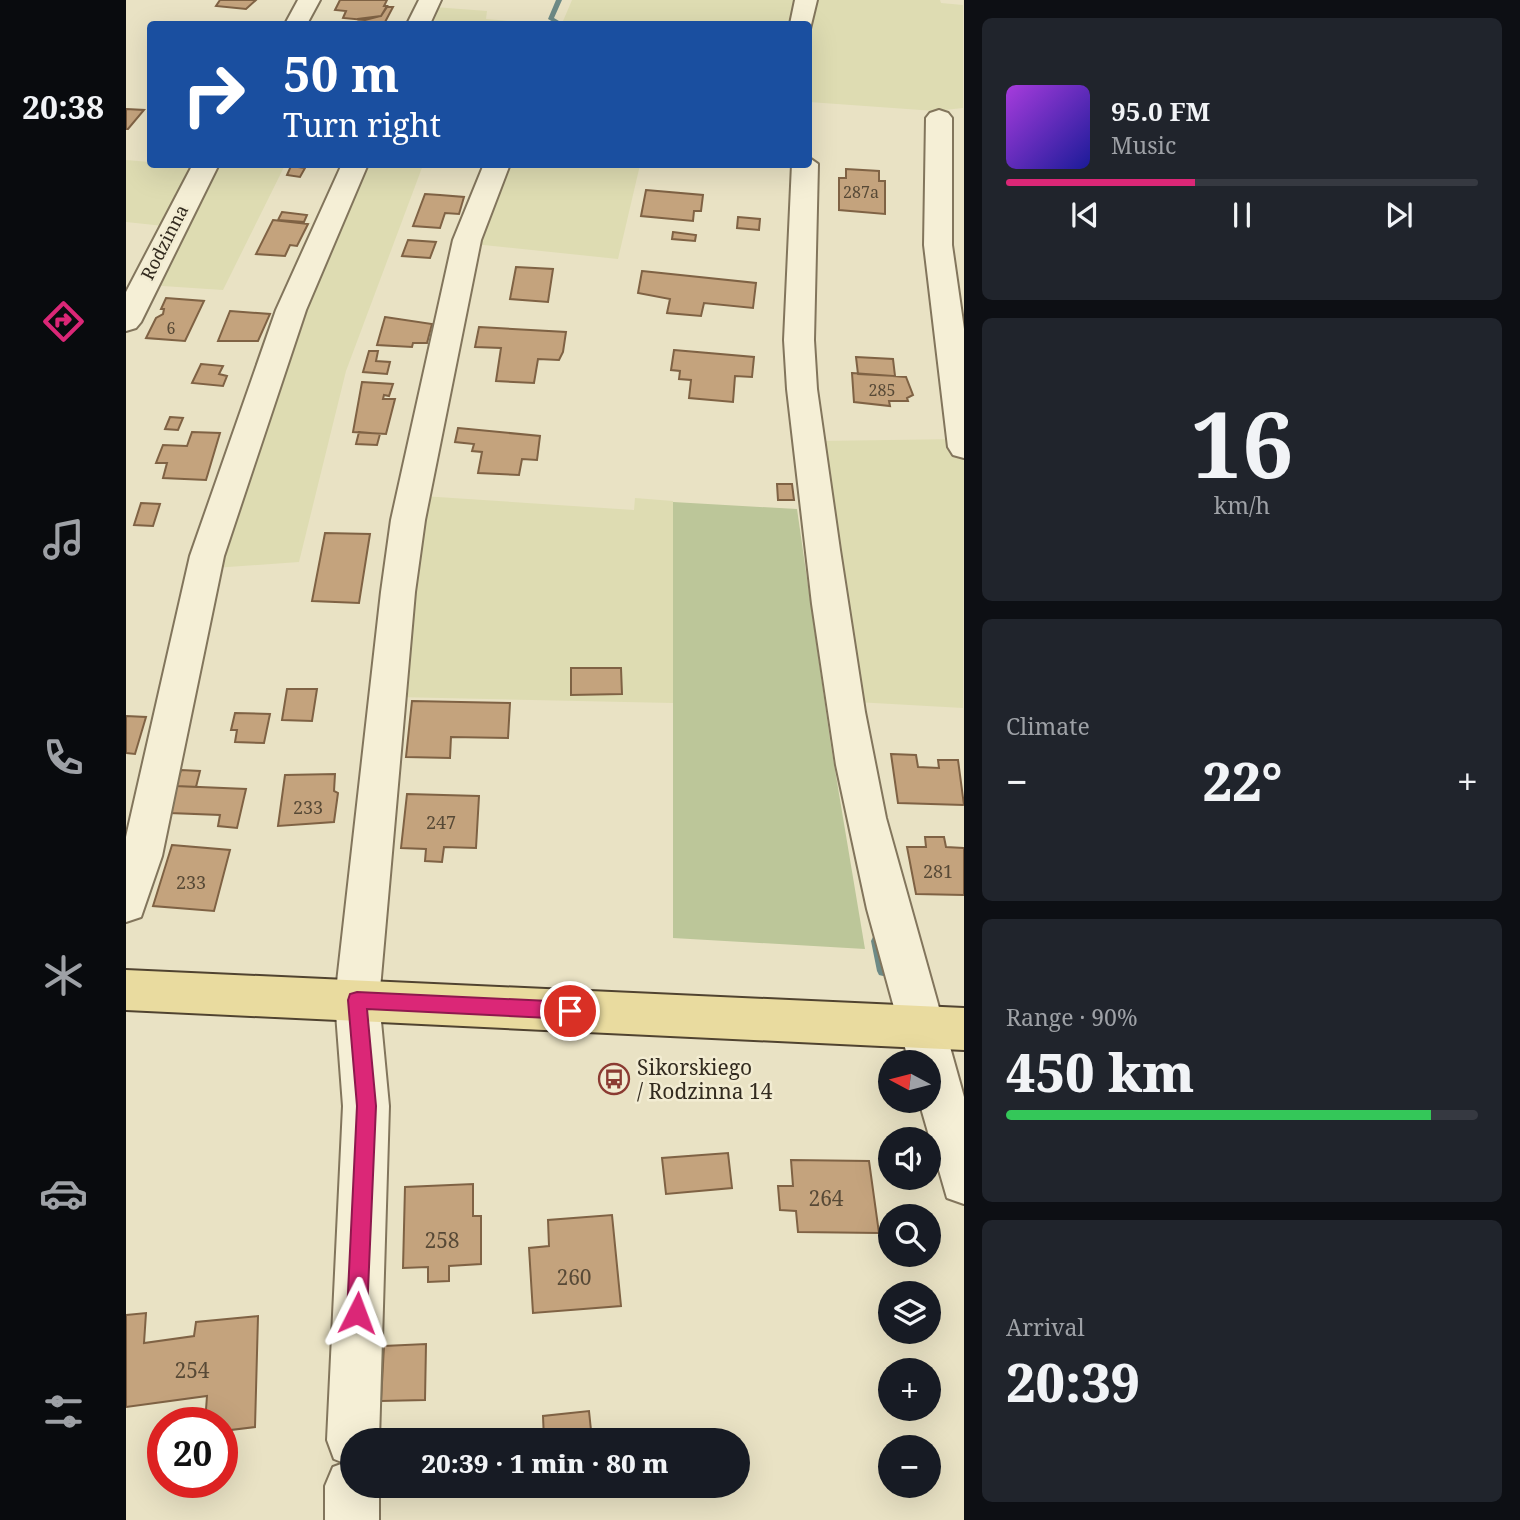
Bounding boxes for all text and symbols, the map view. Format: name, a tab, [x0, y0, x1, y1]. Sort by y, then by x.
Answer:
text: 50 m	[283, 40, 399, 106]
icon: right	[168, 49, 259, 140]
text: 20:38	[22, 85, 104, 128]
text: 95.0 FM	[1111, 93, 1210, 129]
text: Turn right	[283, 103, 441, 146]
text: Music	[1111, 129, 1176, 161]
house number: 287a	[843, 181, 879, 203]
icon: previous	[1066, 196, 1104, 234]
icon: pause	[1223, 196, 1261, 234]
icon: next	[1380, 196, 1418, 234]
street label: Rodzinna	[135, 200, 193, 284]
icon: directions	[39, 297, 88, 346]
house number: 6	[167, 317, 176, 339]
house number: 285	[869, 379, 895, 401]
text: 16	[1191, 381, 1293, 505]
text: km/h	[1214, 489, 1270, 521]
icon: music	[39, 515, 88, 564]
text: Climate	[1006, 710, 1090, 742]
icon: phone	[39, 733, 88, 782]
text: 22°	[1202, 745, 1282, 816]
text: −	[1006, 755, 1028, 807]
text: +	[1457, 755, 1478, 807]
house number: 233	[293, 795, 323, 819]
house number: 247	[426, 810, 456, 834]
house number: 281	[923, 859, 953, 883]
house number: 233	[176, 870, 206, 894]
icon: climate	[39, 951, 88, 1000]
pin	[540, 981, 600, 1041]
icon: arrive	[551, 992, 589, 1030]
text: Range · 90%	[1006, 1001, 1138, 1033]
text: 450 km	[1006, 1036, 1194, 1107]
north arrow	[878, 1050, 942, 1113]
map controls	[878, 1050, 941, 1498]
place label: Sikorskiego / Rodzinna 14	[637, 1053, 773, 1105]
bus stop icon: Sikorskiego / Rodzinna 14	[597, 1062, 631, 1096]
button: sound	[878, 1127, 941, 1190]
icon: car	[39, 1169, 88, 1218]
house number: 264	[808, 1184, 844, 1212]
button: search	[878, 1204, 941, 1267]
house number: 258	[424, 1226, 460, 1254]
house number: 260	[556, 1263, 592, 1291]
position arrow	[320, 1276, 394, 1350]
button: layers	[878, 1281, 941, 1344]
text: Arrival	[1006, 1311, 1085, 1343]
text: 20:39	[1006, 1346, 1140, 1417]
house number: 254	[174, 1356, 210, 1384]
button: +	[878, 1358, 941, 1421]
icon: filters	[39, 1387, 88, 1436]
speed limit sign: 20	[147, 1407, 238, 1498]
button: −	[878, 1435, 941, 1498]
text: 20:39 · 1 min · 80 m	[421, 1445, 669, 1481]

